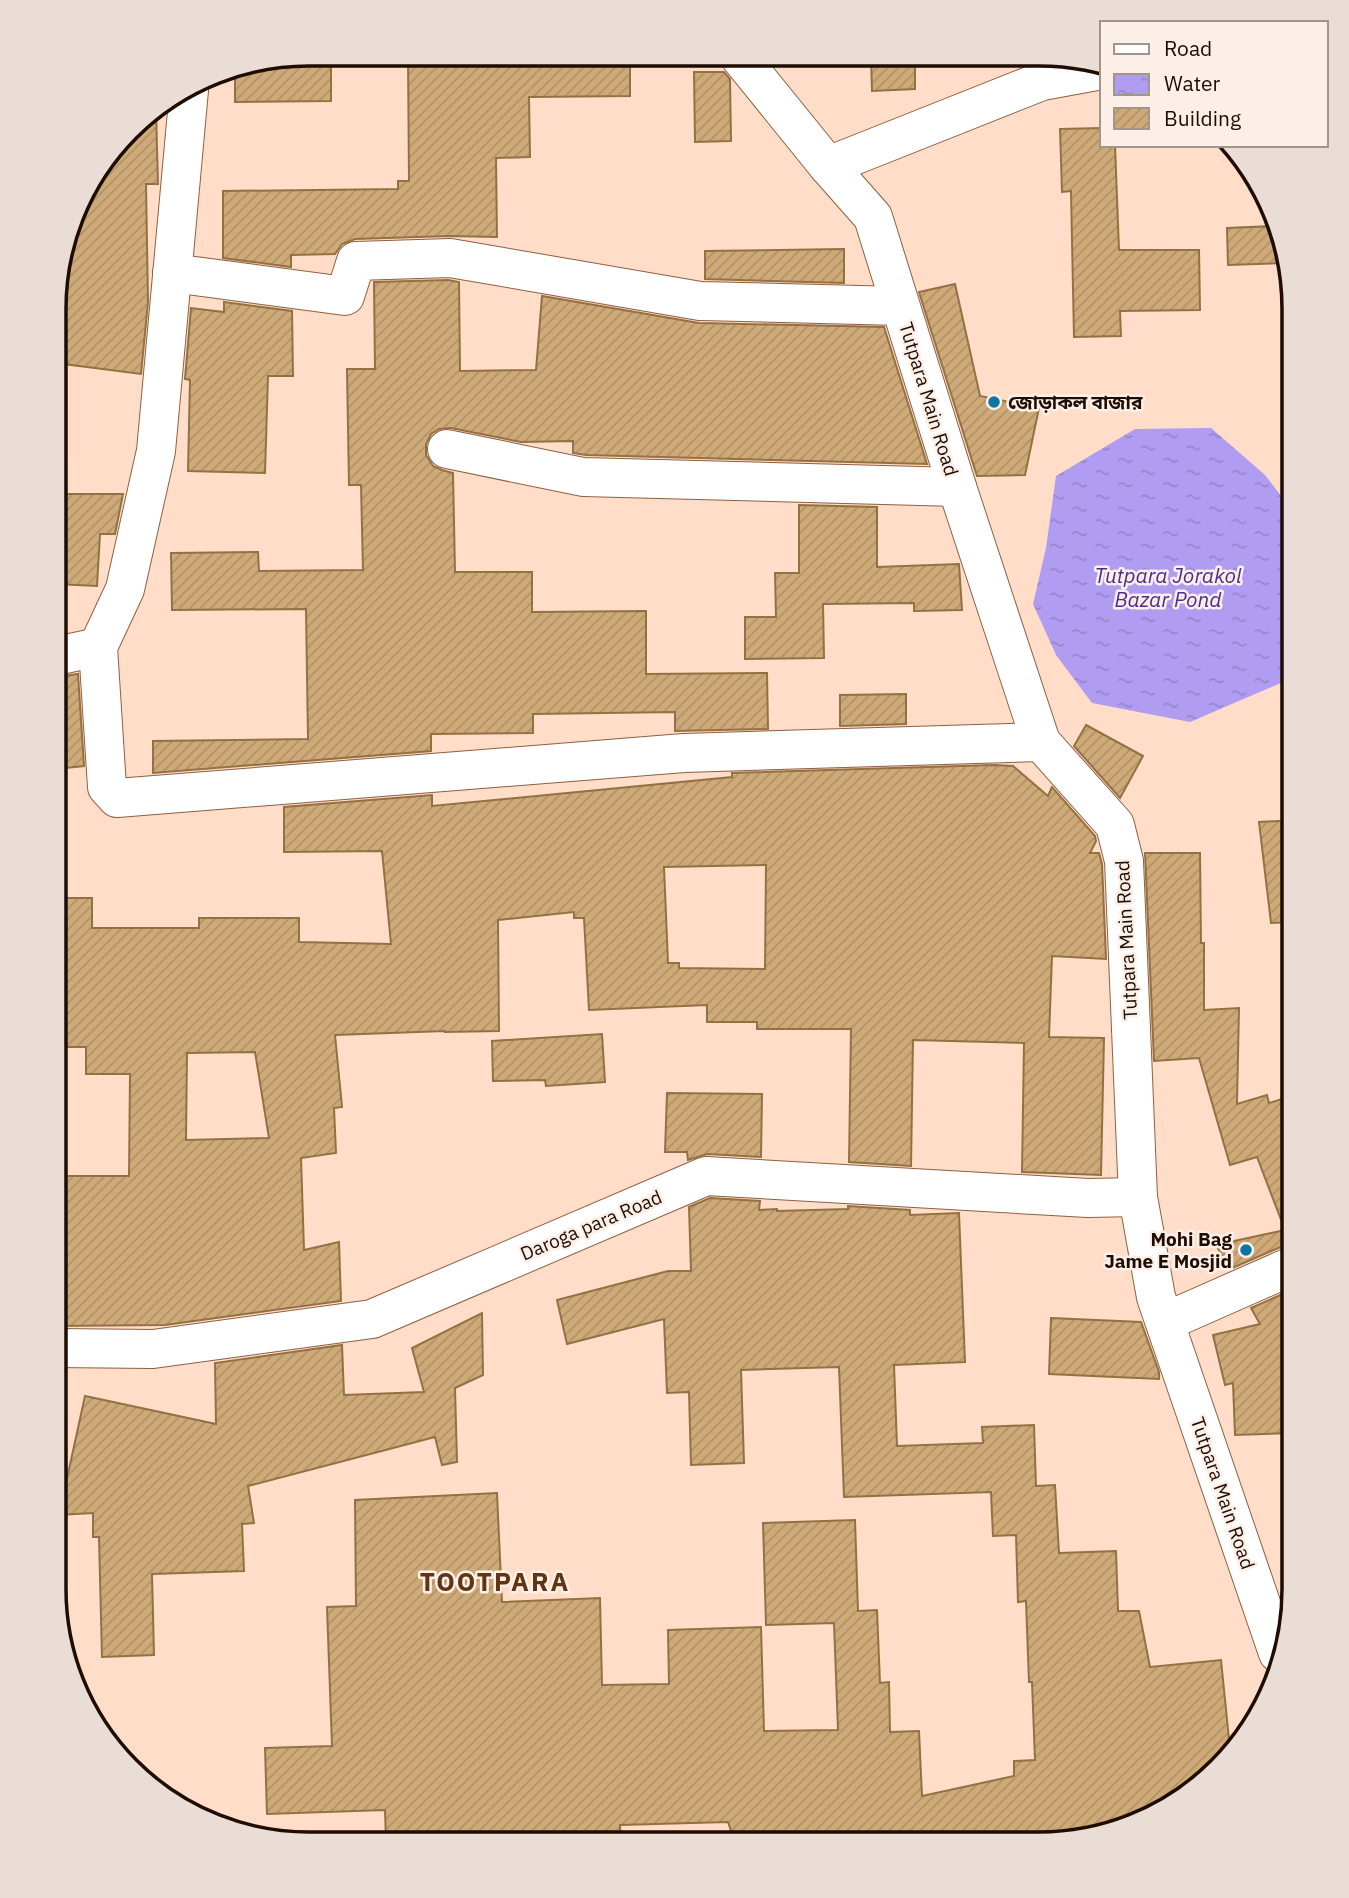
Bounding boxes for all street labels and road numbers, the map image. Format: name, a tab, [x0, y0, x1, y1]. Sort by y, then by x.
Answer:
street label: Tutpara Main Road	[894, 319, 964, 479]
street label: Tutpara Main Road	[1110, 860, 1142, 1020]
street label: Daroga para Road	[517, 1184, 665, 1266]
street label: Tutpara Main Road	[1186, 1414, 1260, 1572]

